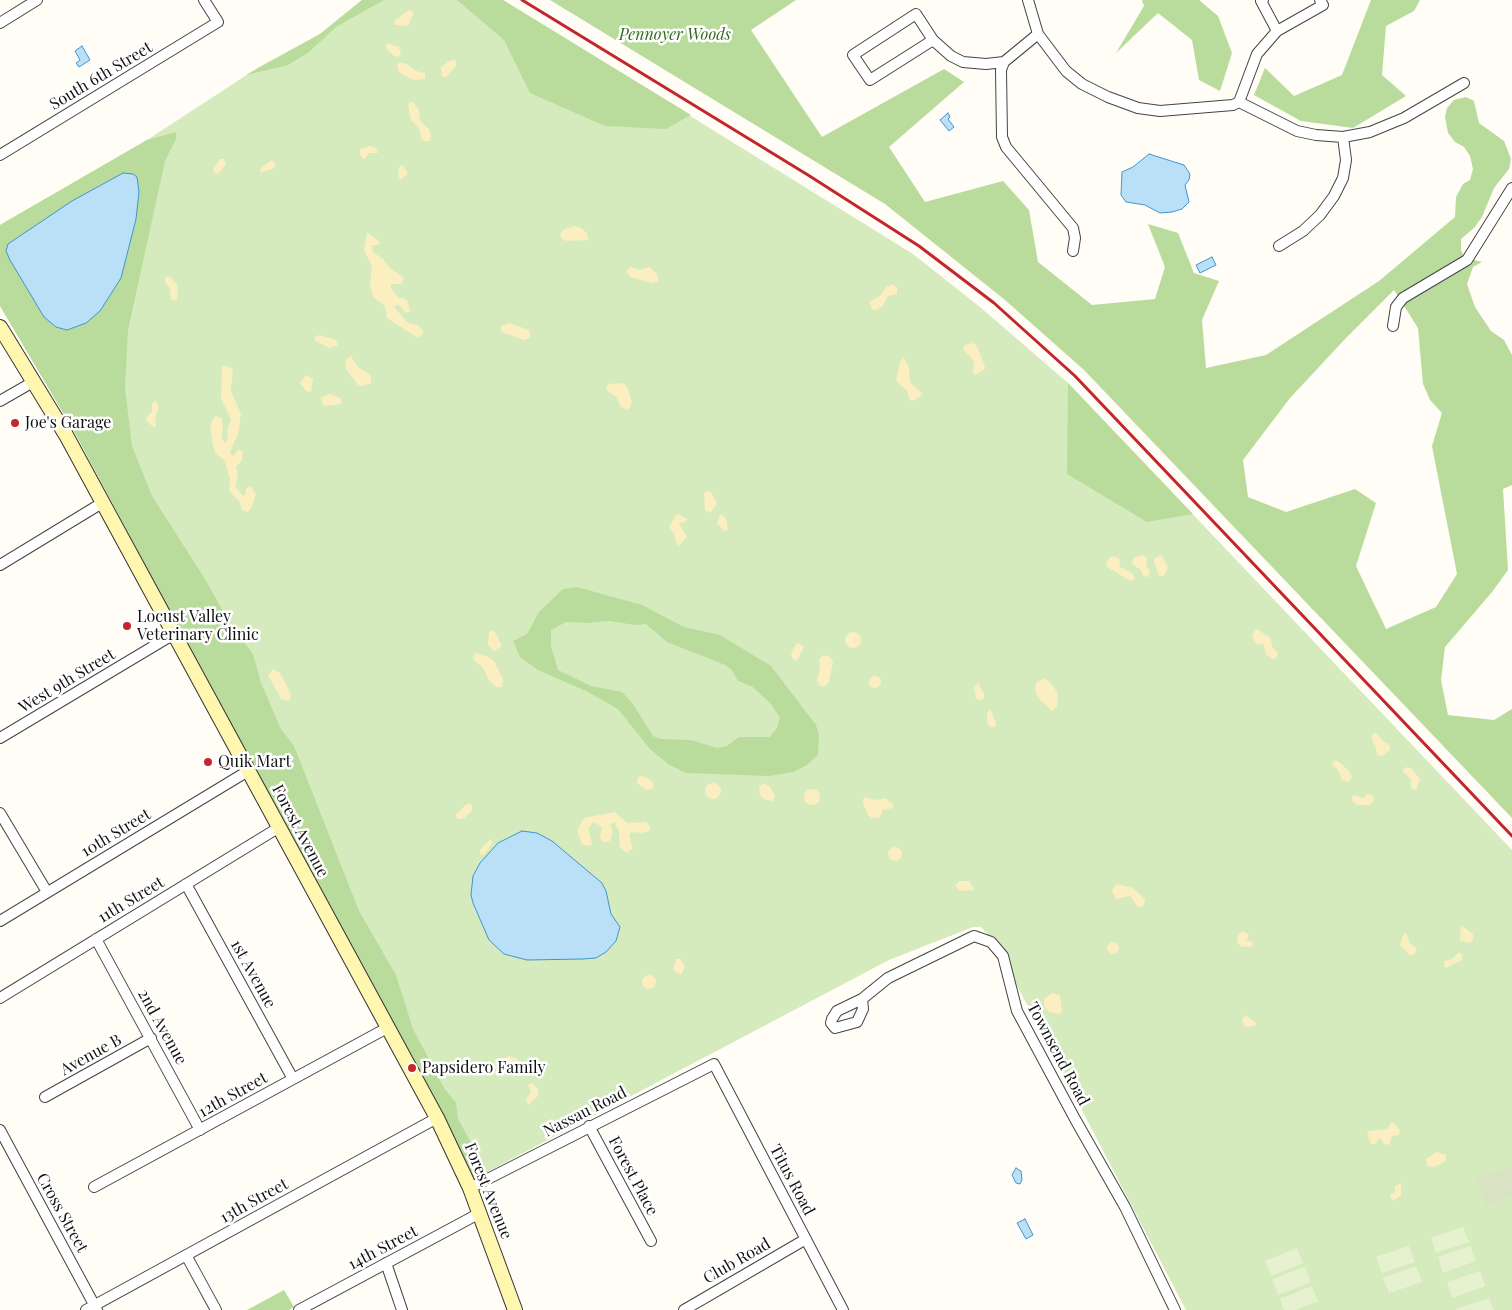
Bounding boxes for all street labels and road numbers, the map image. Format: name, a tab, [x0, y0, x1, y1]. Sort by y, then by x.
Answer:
street label: South 6th Street	[46, 38, 156, 114]
street label: West 9th Street	[16, 645, 118, 717]
street label: Forest Avenue	[268, 781, 332, 881]
street label: 10th Street	[78, 805, 154, 861]
street label: 11th Street	[94, 873, 168, 927]
street label: 1st Avenue	[226, 936, 280, 1012]
street label: 2nd Avenue	[133, 986, 191, 1068]
street label: Townsend Road	[1023, 999, 1093, 1109]
street label: Avenue B	[57, 1030, 125, 1080]
street label: 12th Street	[195, 1068, 271, 1122]
street label: Nassau Road	[540, 1083, 630, 1141]
street label: Forest Place	[604, 1133, 662, 1219]
street label: Forest Avenue	[460, 1140, 516, 1242]
street label: Titus Road	[765, 1141, 819, 1219]
street label: Cross Street	[32, 1170, 92, 1256]
street label: 13th Street	[217, 1174, 291, 1228]
street label: 14th Street	[345, 1222, 421, 1274]
street label: Club Road	[700, 1234, 774, 1288]

